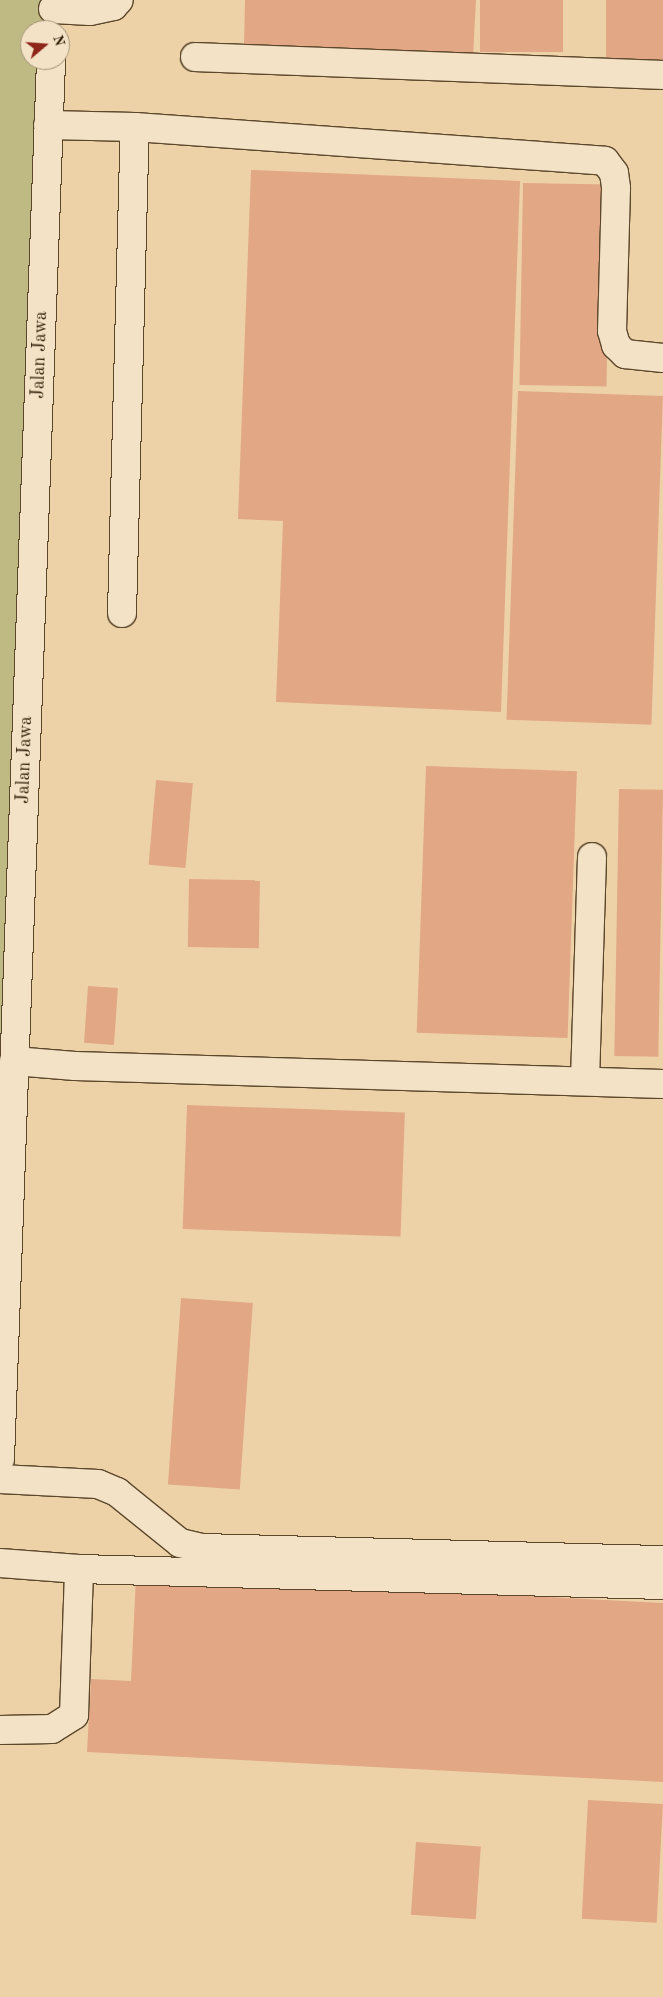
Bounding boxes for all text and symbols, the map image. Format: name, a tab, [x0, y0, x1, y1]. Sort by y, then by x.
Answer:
north arrow	[20, 20, 70, 70]
text: N	[50, 33, 67, 48]
street label: Jalan Jawa	[28, 311, 52, 399]
street label: Jalan Jawa	[13, 716, 37, 804]

